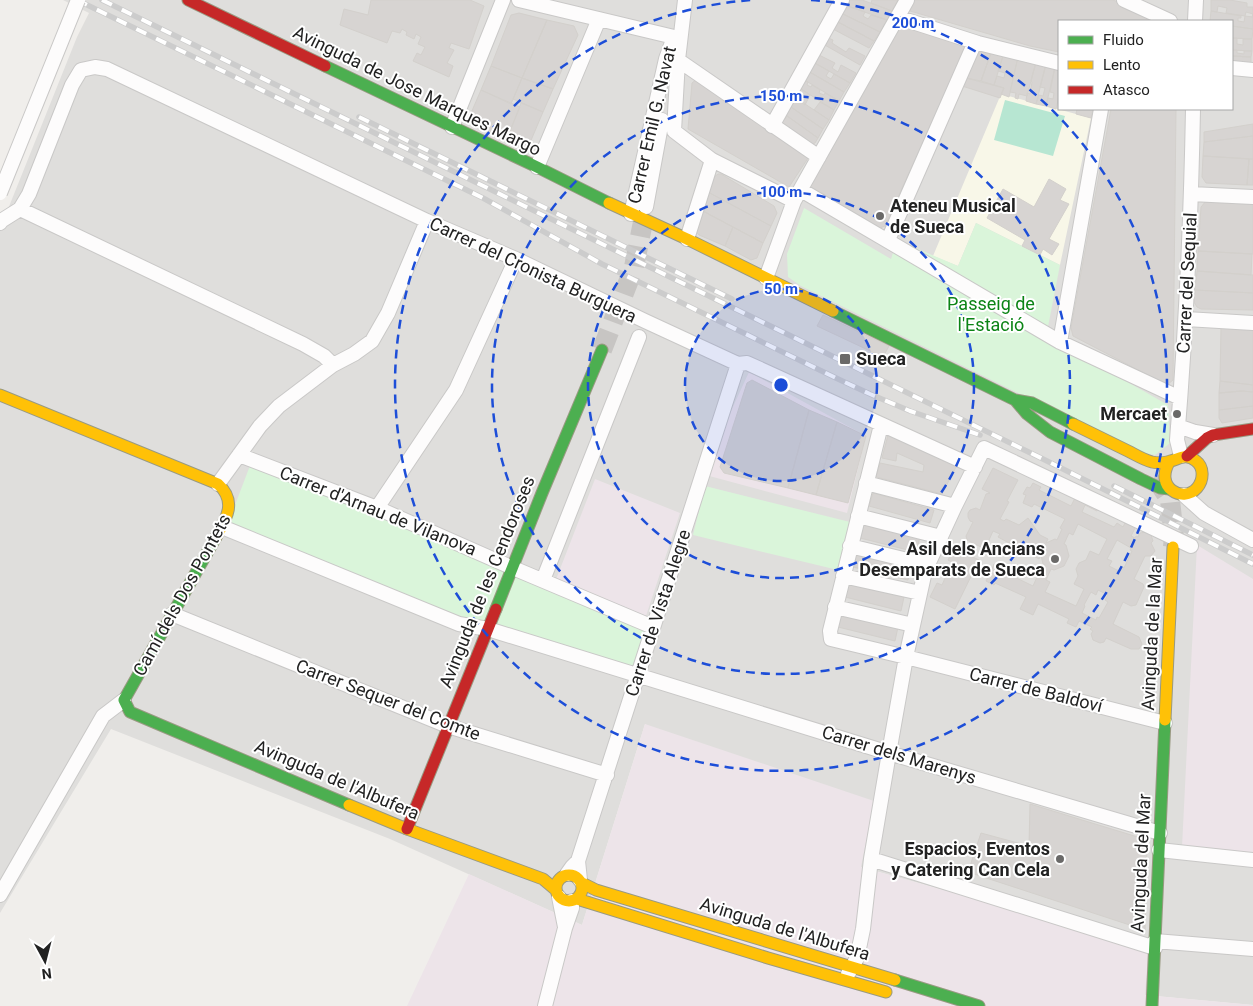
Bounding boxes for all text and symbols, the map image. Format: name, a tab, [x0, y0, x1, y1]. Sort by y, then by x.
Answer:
text: 200 m	[892, 14, 934, 32]
legend	[1058, 20, 1233, 110]
street label: Avinguda de Jose Marques Margo	[290, 21, 545, 160]
text: Fluido	[1103, 31, 1144, 49]
street label: Carrer Emil G. Navat	[623, 44, 680, 206]
text: Lento	[1103, 56, 1141, 74]
text: Atasco	[1103, 81, 1150, 99]
text: 150 m	[760, 87, 802, 105]
text: 100 m	[760, 183, 802, 201]
place label: Ateneu Musical de Sueca	[890, 195, 1016, 237]
marker: Ateneu Musical de Sueca	[874, 210, 886, 222]
street label: Carrer del Cronista Burguera	[426, 212, 640, 327]
street label: Carrer del Sequial	[1172, 212, 1201, 354]
text: 50 m	[764, 280, 798, 298]
park label: Passeig de l'Estació	[947, 293, 1035, 335]
place label: Sueca	[856, 348, 906, 369]
marker: Sueca	[838, 352, 852, 366]
centre of rings	[772, 376, 790, 394]
place label: Mercaet	[1100, 403, 1167, 424]
marker: Mercaet	[1171, 408, 1183, 420]
street label: Carrer d'Arnau de Vilanova	[277, 461, 480, 560]
street label: Avinguda de les Cendoroses	[434, 473, 539, 691]
street label: Camí dels Dos Pontets	[128, 510, 235, 679]
street label: Carrer de Vista Alegre	[621, 527, 694, 699]
place label: Asil dels Ancians Desemparats de Sueca	[859, 538, 1045, 580]
marker: Asil dels Ancians Desemparats de Sueca	[1049, 553, 1061, 565]
street label: Avinguda de la Mar	[1137, 557, 1166, 711]
street label: Carrer Sequer del Comte	[293, 655, 483, 744]
street label: Carrer de Baldoví	[967, 663, 1105, 716]
street label: Carrer dels Marenys	[819, 721, 979, 788]
street label: Avinguda de l'Albufera	[252, 735, 423, 824]
street label: Avinguda del Mar	[1126, 793, 1155, 933]
place label: Espacios, Eventos y Catering Can Cela	[891, 838, 1050, 880]
marker: Espacios, Eventos y Catering Can Cela	[1054, 853, 1066, 865]
street label: Avinguda de l'Albufera	[698, 893, 873, 964]
north arrow	[20, 936, 70, 986]
text: N	[41, 965, 52, 982]

